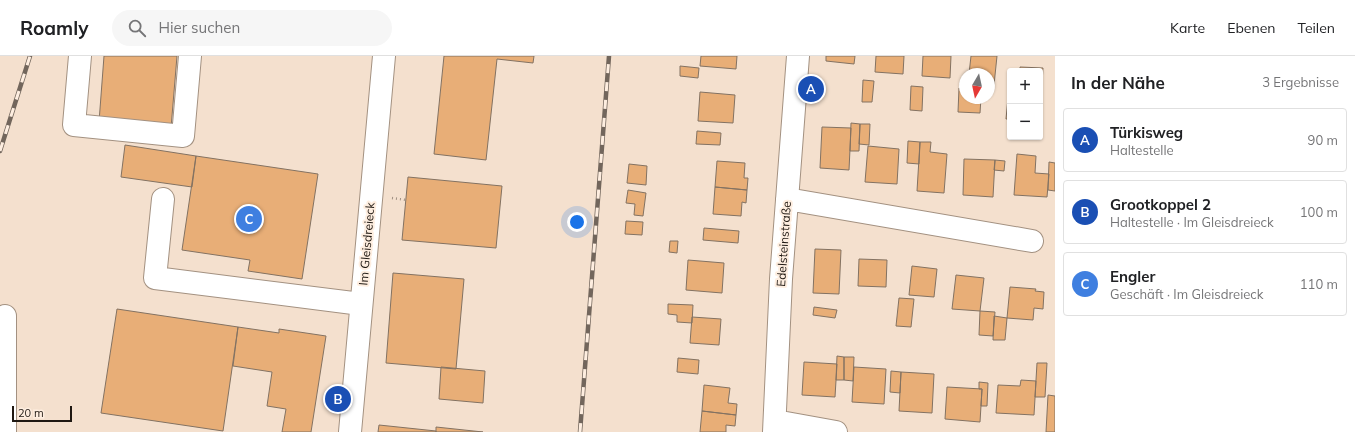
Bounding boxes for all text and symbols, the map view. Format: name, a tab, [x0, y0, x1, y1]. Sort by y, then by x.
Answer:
search box	[112, 10, 392, 46]
text: Roamly	[20, 16, 88, 40]
icon: search	[126, 17, 148, 39]
text: Hier suchen	[158, 18, 240, 37]
text: Karte	[1170, 19, 1205, 37]
text: Ebenen	[1227, 19, 1276, 37]
text: Teilen	[1298, 19, 1335, 37]
north arrow	[959, 68, 995, 104]
map controls	[1007, 68, 1043, 140]
button: +	[1007, 68, 1043, 104]
text: In der Nähe	[1071, 72, 1165, 93]
pin: A	[798, 74, 824, 104]
text: 3 Ergebnisse	[1262, 74, 1339, 90]
button: −	[1007, 104, 1043, 140]
text: Türkisweg	[1110, 123, 1183, 142]
text: A	[1080, 132, 1090, 148]
text: 90 m	[1308, 132, 1338, 148]
text: Haltestelle	[1110, 142, 1174, 158]
text: Grootkoppel 2	[1110, 195, 1211, 214]
street label: Im Gleisdreieck	[355, 201, 378, 286]
street label: Edelsteinstraße	[773, 201, 794, 287]
pin: C	[236, 204, 262, 234]
text: B	[1081, 204, 1089, 220]
text: 100 m	[1300, 204, 1338, 220]
your location	[567, 212, 587, 232]
text: Haltestelle · Im Gleisdreieck	[1110, 214, 1274, 230]
text: Engler	[1110, 267, 1155, 286]
text: C	[1081, 276, 1089, 292]
text: 110 m	[1300, 276, 1338, 292]
text: Geschäft · Im Gleisdreieck	[1110, 286, 1264, 302]
pin: B	[325, 384, 351, 414]
scale bar	[12, 404, 72, 423]
text: 20 m	[18, 406, 44, 420]

